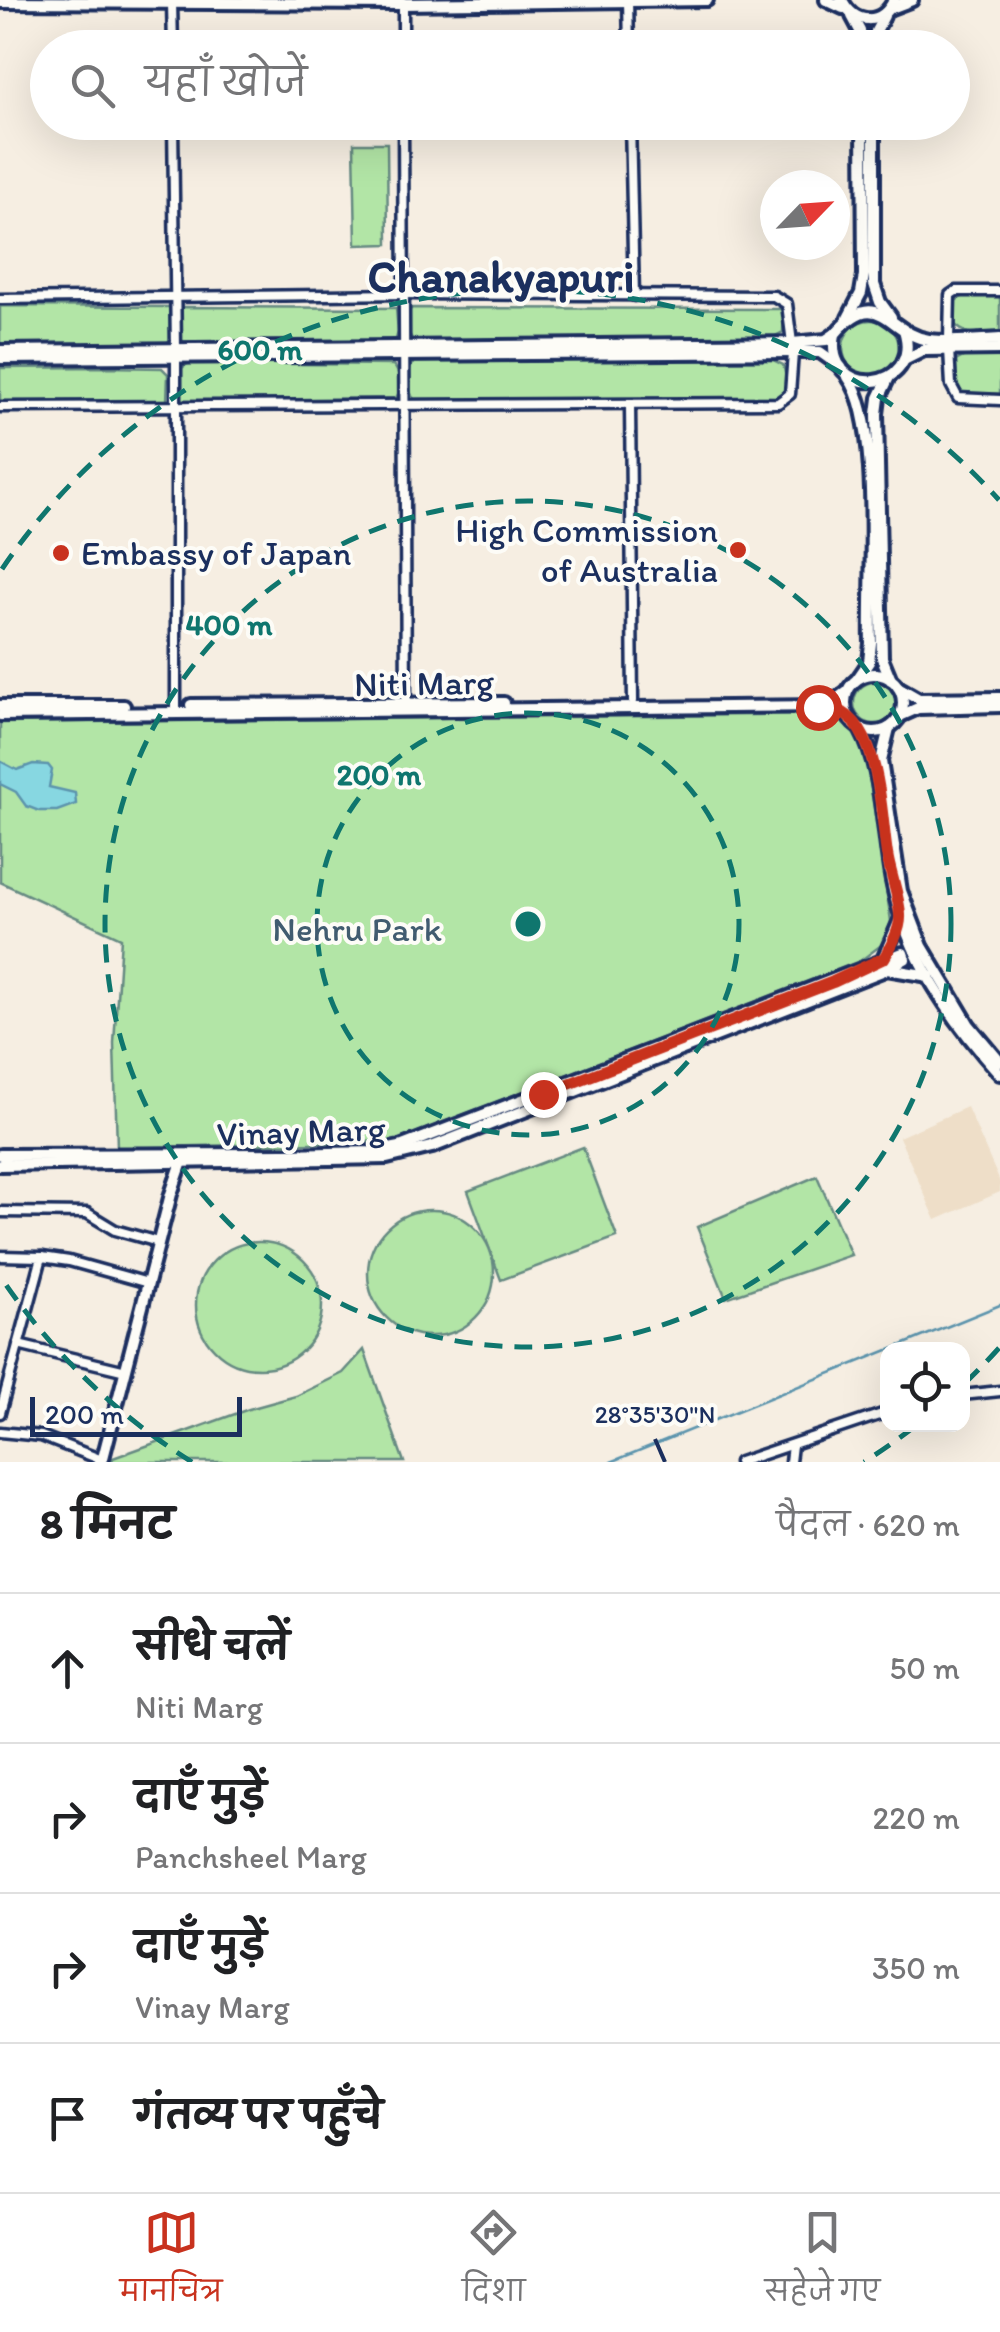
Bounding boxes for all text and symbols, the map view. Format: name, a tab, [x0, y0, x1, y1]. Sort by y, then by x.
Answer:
search box	[30, 30, 970, 140]
icon: search	[65, 58, 120, 113]
text: यहाँ खोजें	[145, 59, 307, 105]
north arrow	[760, 170, 850, 260]
district label: Chanakyapuri	[368, 249, 634, 303]
text: 600 m	[218, 331, 303, 368]
place label: High Commission of Australia	[455, 509, 718, 591]
place label: Embassy of Japan	[81, 532, 352, 574]
marker: High Commission of Australia	[727, 539, 749, 561]
marker: Embassy of Japan	[50, 542, 72, 564]
text: 400 m	[186, 606, 273, 643]
street label: Niti Marg	[354, 661, 494, 705]
route start	[796, 685, 842, 731]
text: 200 m	[337, 756, 422, 793]
centre of rings	[510, 906, 546, 942]
park label: Nehru Park	[272, 908, 442, 950]
route end	[521, 1072, 567, 1118]
street label: Vinay Marg	[216, 1107, 386, 1155]
map controls	[880, 1342, 970, 1432]
button: locate	[880, 1342, 970, 1432]
scale bar	[30, 1392, 242, 1436]
text: 200 m	[45, 1397, 124, 1431]
text: 28°35'30"N	[595, 1399, 715, 1429]
text: 8 मिनट	[40, 1498, 174, 1549]
text: पैदल · 620 m	[776, 1506, 960, 1544]
text: सीधे चलें	[135, 1623, 289, 1669]
icon: ahead	[40, 1641, 95, 1696]
text: 50 m	[889, 1649, 960, 1687]
text: Niti Marg	[135, 1688, 263, 1726]
text: दाएँ मुड़ें	[135, 1773, 266, 1819]
icon: right	[40, 1791, 95, 1846]
text: 220 m	[873, 1799, 960, 1837]
text: Panchsheel Marg	[135, 1838, 367, 1876]
text: दाएँ मुड़ें	[135, 1923, 266, 1969]
icon: right	[40, 1941, 95, 1996]
text: 350 m	[872, 1949, 960, 1987]
text: Vinay Marg	[135, 1988, 290, 2026]
icon: arrive	[40, 2091, 95, 2146]
text: गंतव्य पर पहुँचे	[135, 2092, 383, 2138]
tab: मानचित्र	[120, 2205, 222, 2322]
tab: दिशा	[462, 2205, 525, 2322]
tab: सहेजे गए	[765, 2205, 880, 2322]

